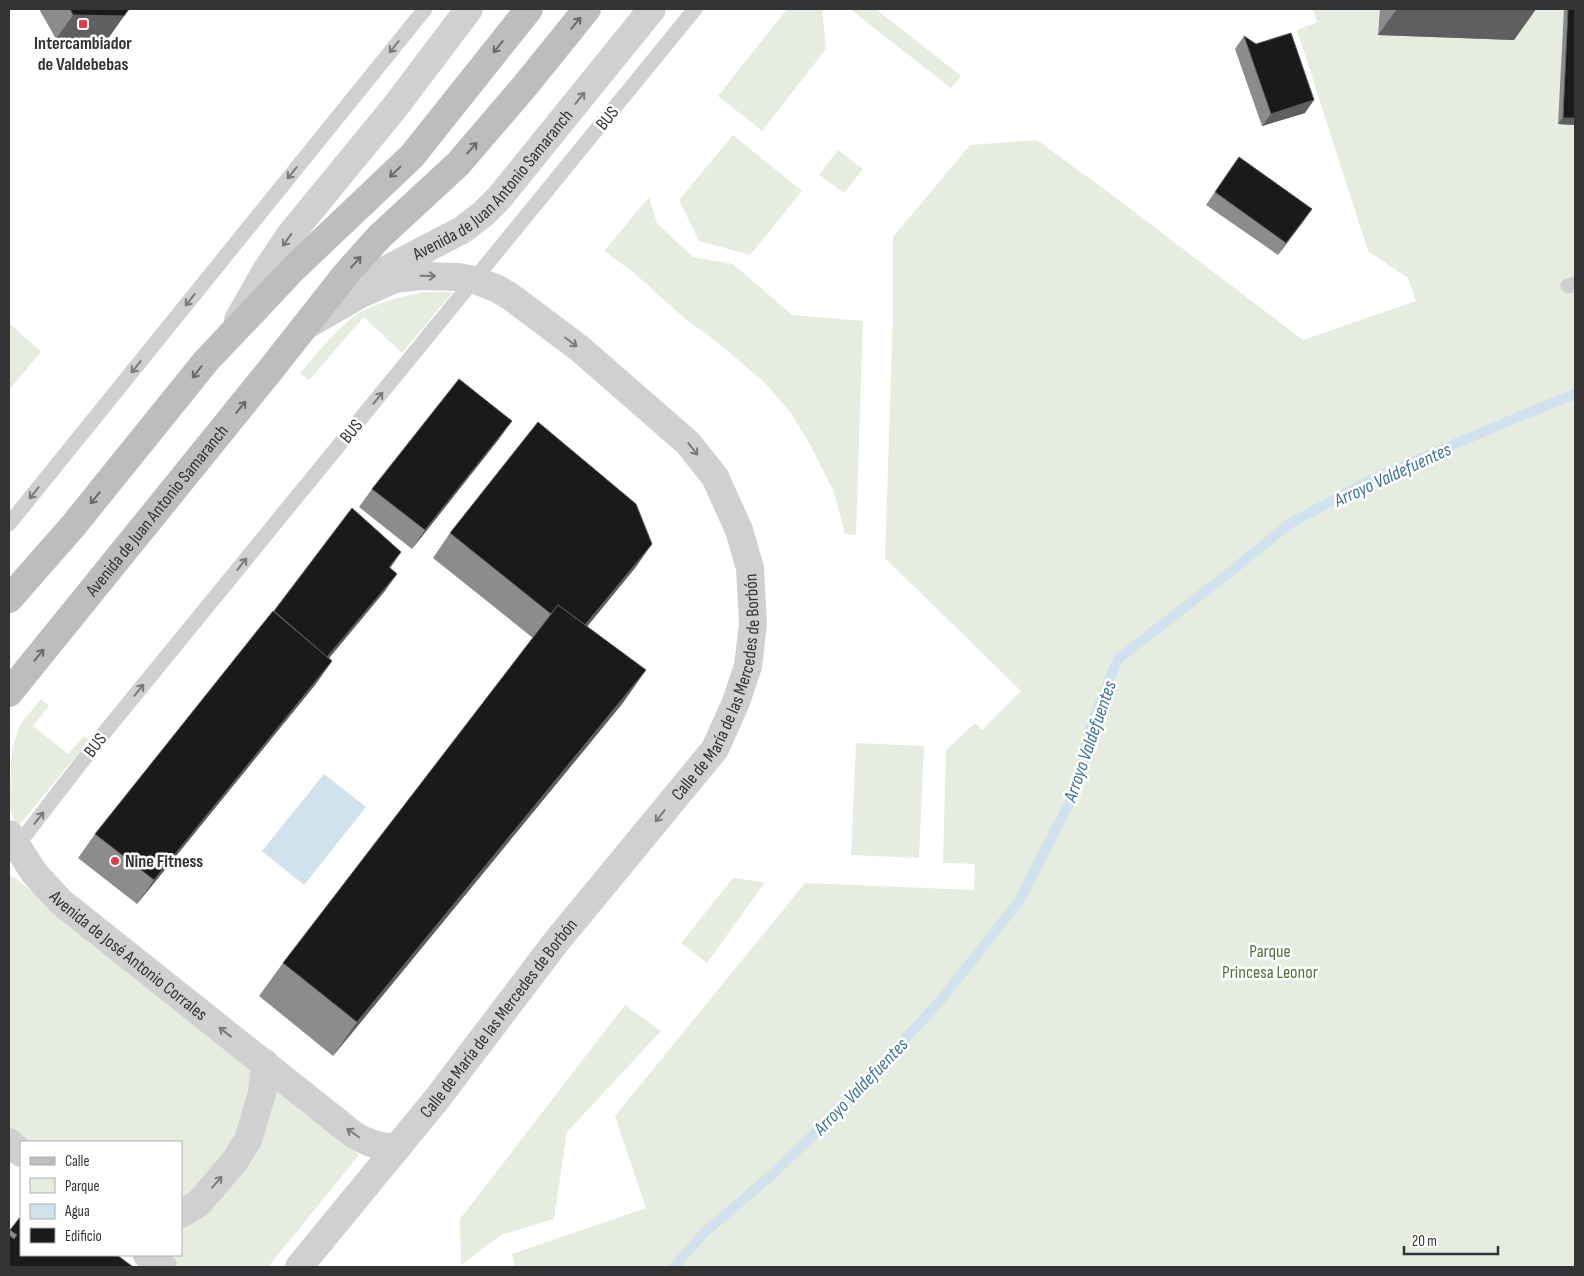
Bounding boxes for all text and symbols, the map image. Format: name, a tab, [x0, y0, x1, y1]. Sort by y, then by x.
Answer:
one-way arrow	[570, 17, 581, 30]
marker: Intercambiador de Valdebebas	[77, 18, 89, 30]
place label: Intercambiador de Valdebebas	[34, 33, 132, 75]
one-way arrow	[389, 40, 400, 53]
one-way arrow	[493, 40, 504, 53]
one-way arrow	[574, 92, 585, 105]
street label: BUS	[591, 102, 623, 134]
street label: Avenida de Juan Antonio Samaranch	[408, 105, 577, 265]
one-way arrow	[466, 142, 478, 155]
one-way arrow	[389, 166, 401, 178]
one-way arrow	[287, 167, 298, 180]
one-way arrow	[282, 233, 292, 247]
one-way arrow	[351, 255, 362, 268]
one-way arrow	[420, 271, 436, 281]
one-way arrow	[185, 293, 196, 306]
one-way arrow	[564, 337, 577, 348]
one-way arrow	[131, 360, 142, 373]
one-way arrow	[192, 365, 203, 378]
one-way arrow	[373, 391, 384, 404]
one-way arrow	[235, 400, 246, 413]
street label: BUS	[335, 415, 367, 447]
street label: Avenida de Juan Antonio Samaranch	[81, 421, 233, 601]
water label: Arroyo Valdefuentes	[1330, 438, 1455, 513]
one-way arrow	[688, 442, 699, 455]
one-way arrow	[28, 486, 39, 499]
one-way arrow	[90, 491, 101, 504]
one-way arrow	[237, 558, 248, 571]
street label: Calle de María de las Mercedes de Borbón	[667, 573, 764, 805]
one-way arrow	[34, 649, 45, 662]
water label: Arroyo Valdefuentes	[1059, 678, 1122, 806]
one-way arrow	[134, 684, 145, 697]
street label: BUS	[80, 729, 111, 761]
one-way arrow	[655, 809, 666, 822]
one-way arrow	[34, 811, 44, 825]
place label: Nine Fitness	[125, 851, 203, 872]
marker: Nine Fitness	[109, 855, 121, 867]
street label: Avenida de José Antonio Corrales	[44, 886, 211, 1025]
street label: Calle de María de las Mercedes de Borbón	[416, 915, 582, 1122]
park label: Parque Princesa Leonor	[1222, 941, 1318, 983]
one-way arrow	[218, 1027, 232, 1037]
water label: Arroyo Valdefuentes	[808, 1033, 913, 1141]
one-way arrow	[346, 1128, 360, 1138]
legend	[20, 1141, 182, 1256]
text: Calle	[65, 1152, 89, 1171]
one-way arrow	[211, 1176, 222, 1189]
text: Parque	[65, 1177, 100, 1196]
text: Agua	[64, 1202, 90, 1221]
scale bar	[1404, 1224, 1498, 1256]
text: Edificio	[65, 1227, 102, 1246]
text: 20 m	[1412, 1232, 1437, 1251]

